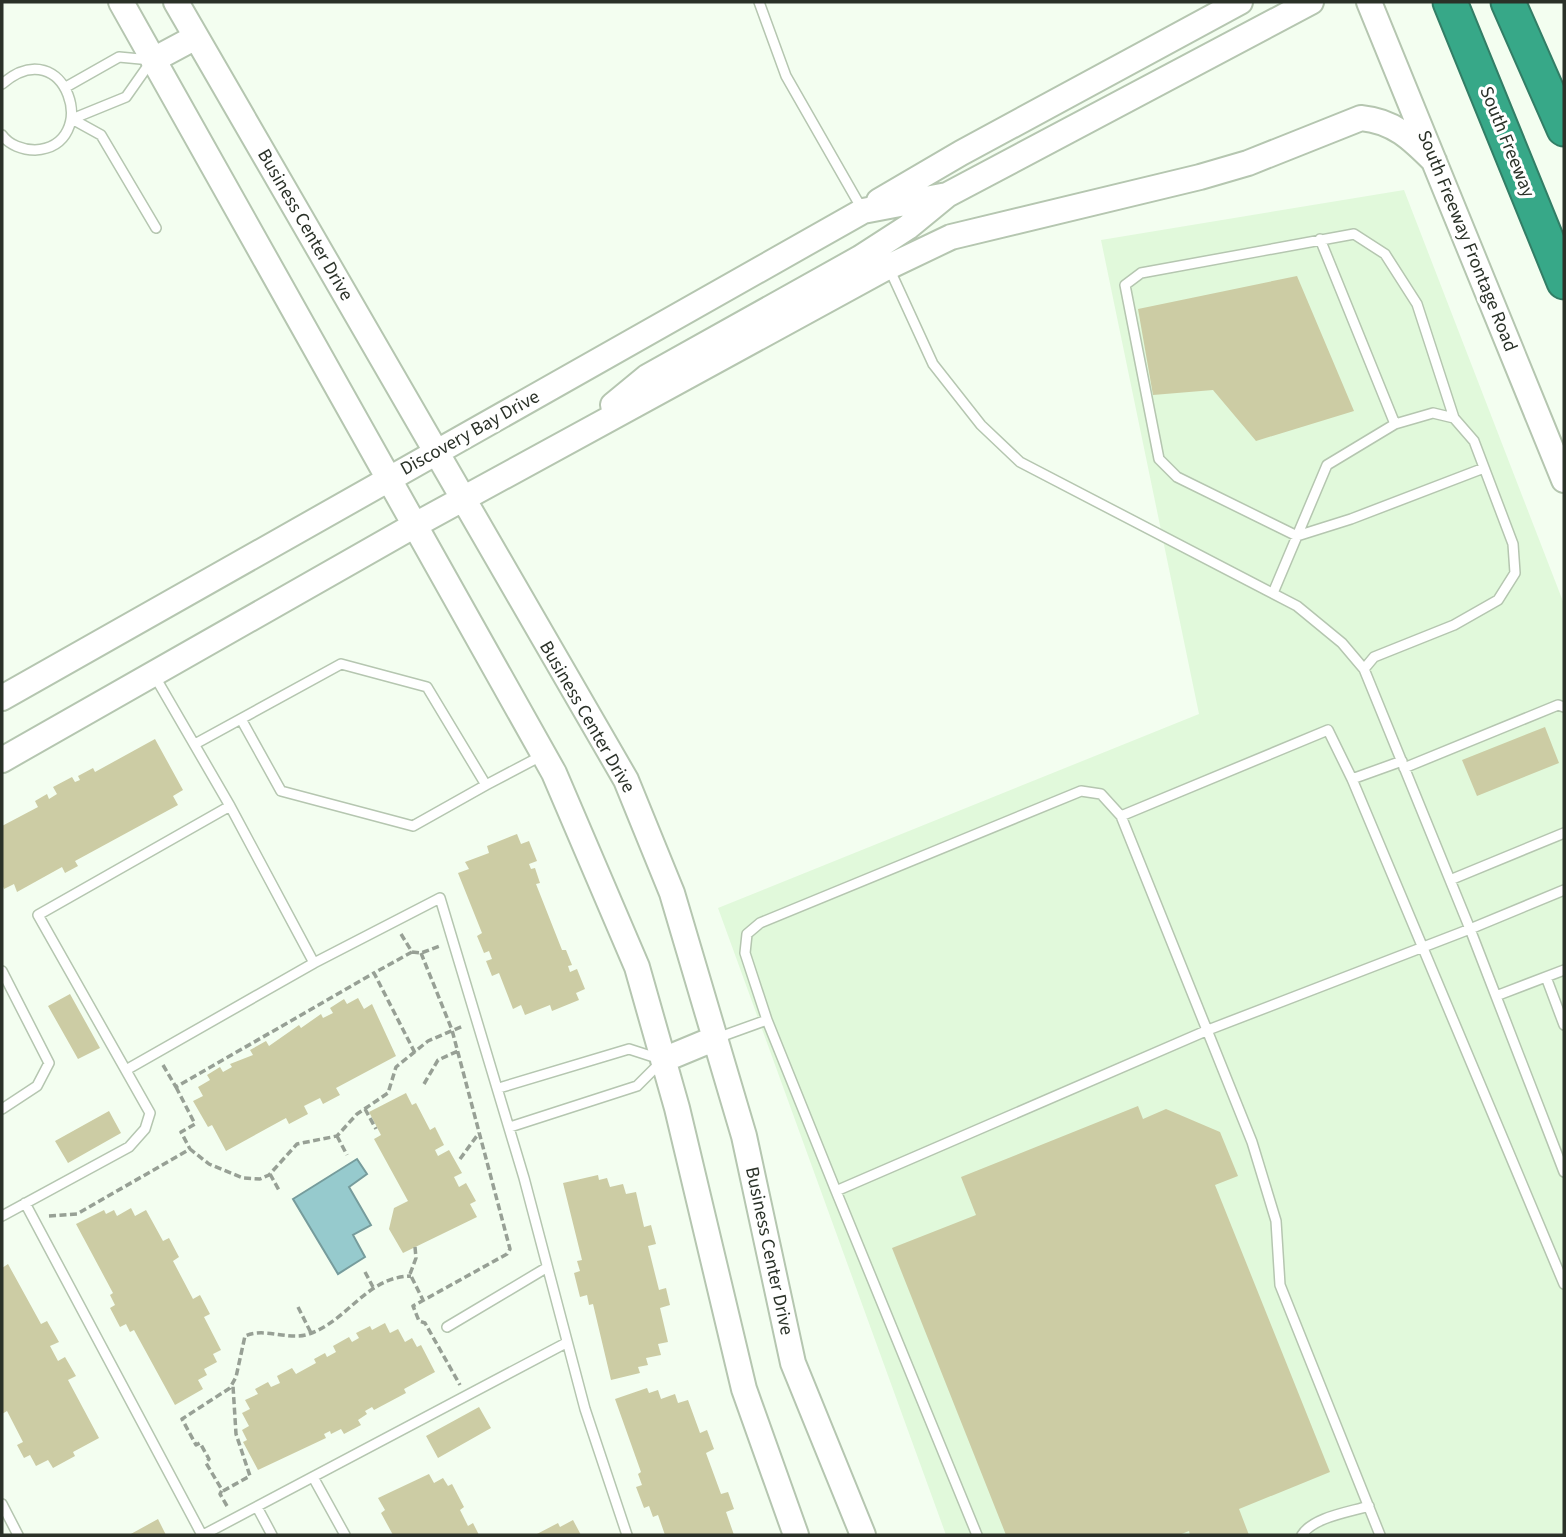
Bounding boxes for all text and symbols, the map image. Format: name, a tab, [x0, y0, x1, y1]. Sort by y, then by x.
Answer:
street label: South Freeway	[1472, 82, 1542, 202]
street label: South Freeway Frontage Road	[1410, 126, 1524, 356]
street label: Business Center Drive	[250, 144, 360, 306]
street label: Discovery Bay Drive	[396, 384, 544, 482]
street label: Business Center Drive	[532, 636, 642, 798]
street label: Business Center Drive	[738, 1164, 800, 1338]

